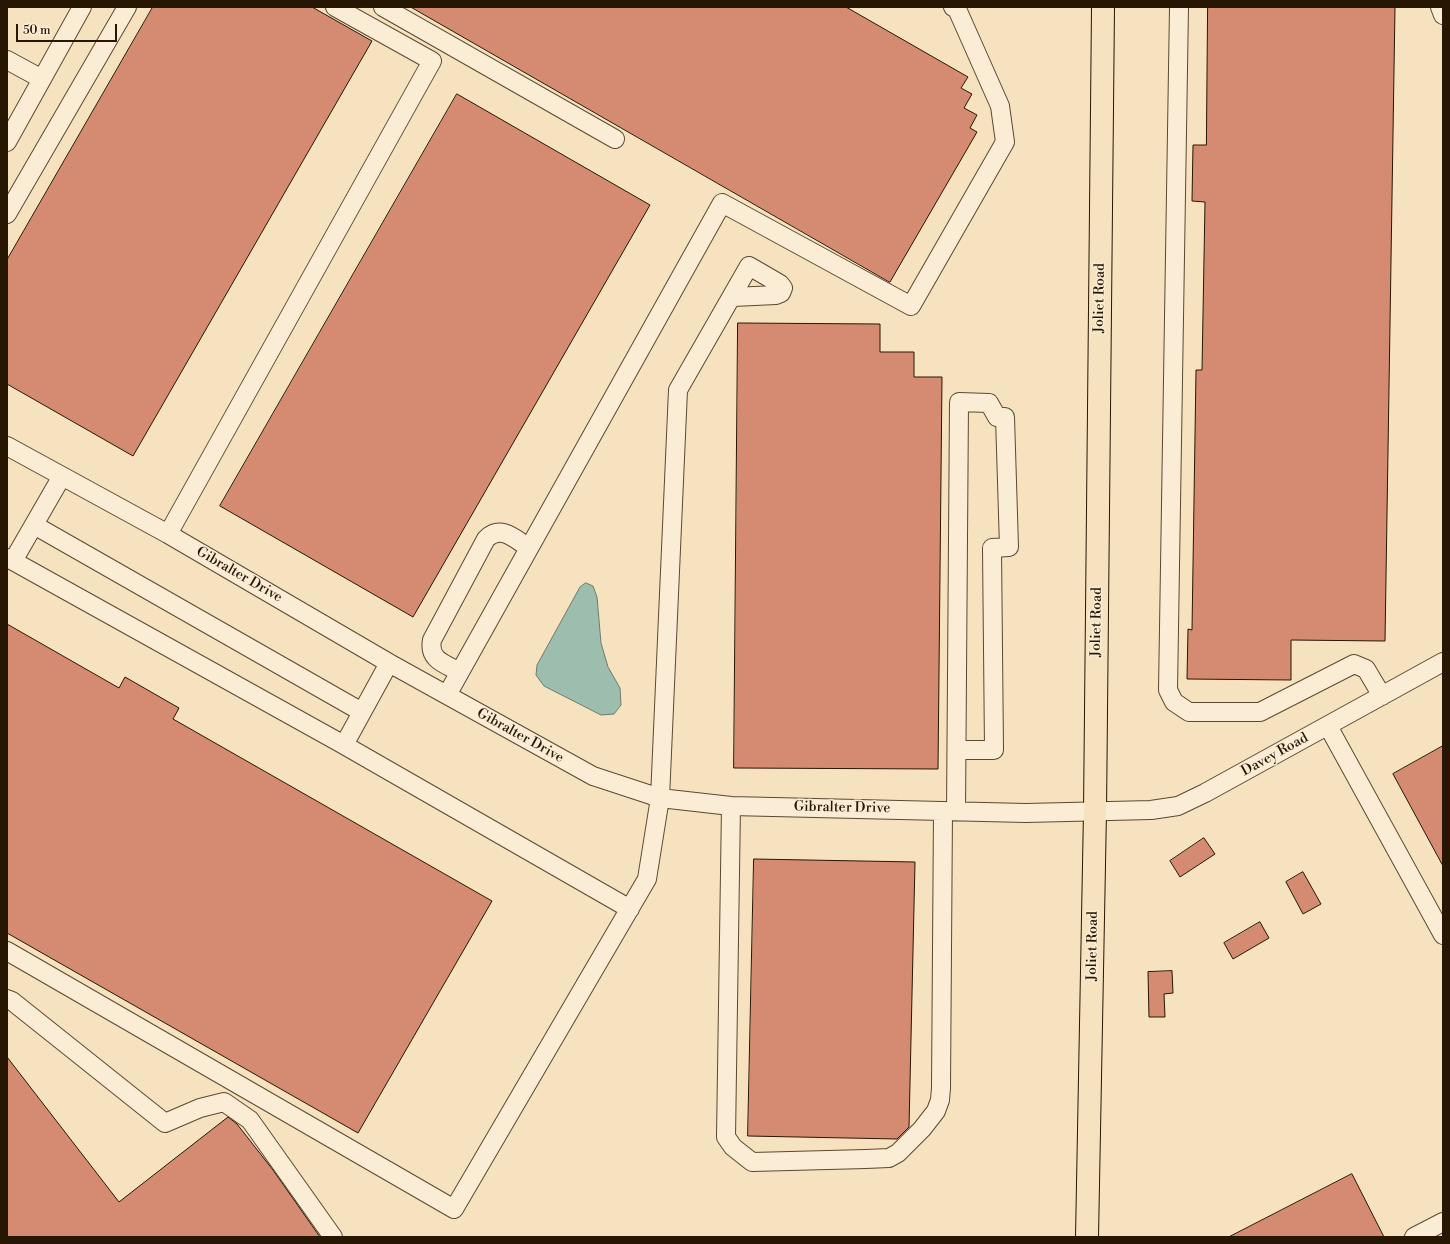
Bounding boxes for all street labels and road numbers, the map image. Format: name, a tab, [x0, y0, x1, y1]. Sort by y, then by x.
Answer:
street label: Joliet Road	[1091, 263, 1109, 333]
street label: Gibralter Drive	[193, 544, 285, 606]
street label: Joliet Road	[1088, 587, 1106, 657]
street label: Gibralter Drive	[474, 705, 566, 767]
street label: Davey Road	[1239, 730, 1311, 780]
street label: Gibralter Drive	[794, 799, 890, 817]
street label: Joliet Road	[1084, 911, 1102, 981]

